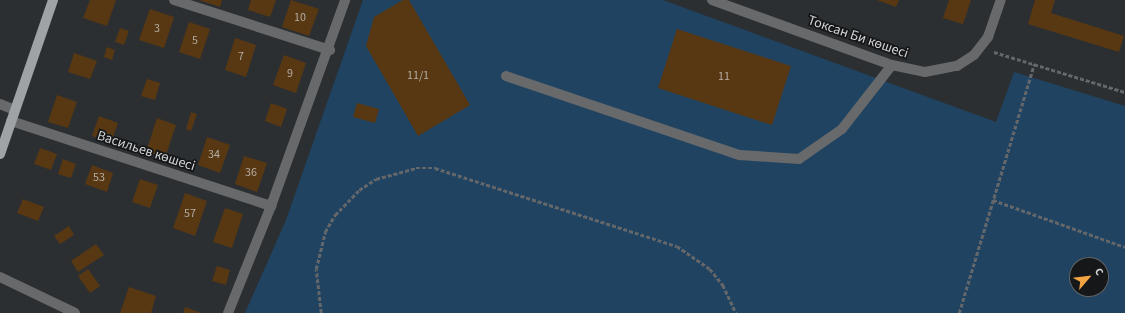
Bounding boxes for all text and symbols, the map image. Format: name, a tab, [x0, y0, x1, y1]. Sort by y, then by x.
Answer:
house number: 10	[294, 11, 306, 25]
street label: Токсан Би көшесі	[806, 12, 910, 62]
house number: 3	[154, 22, 160, 36]
house number: 5	[192, 34, 198, 48]
house number: 7	[238, 50, 244, 64]
house number: 9	[287, 67, 293, 81]
house number: 11/1	[407, 69, 429, 83]
house number: 11	[718, 70, 730, 84]
street label: Васильев көшесі	[95, 127, 197, 175]
house number: 34	[208, 148, 220, 162]
house number: 36	[245, 166, 257, 180]
house number: 53	[93, 171, 105, 185]
house number: 57	[184, 207, 196, 221]
north arrow	[1069, 257, 1109, 297]
text: С	[1091, 265, 1107, 278]

